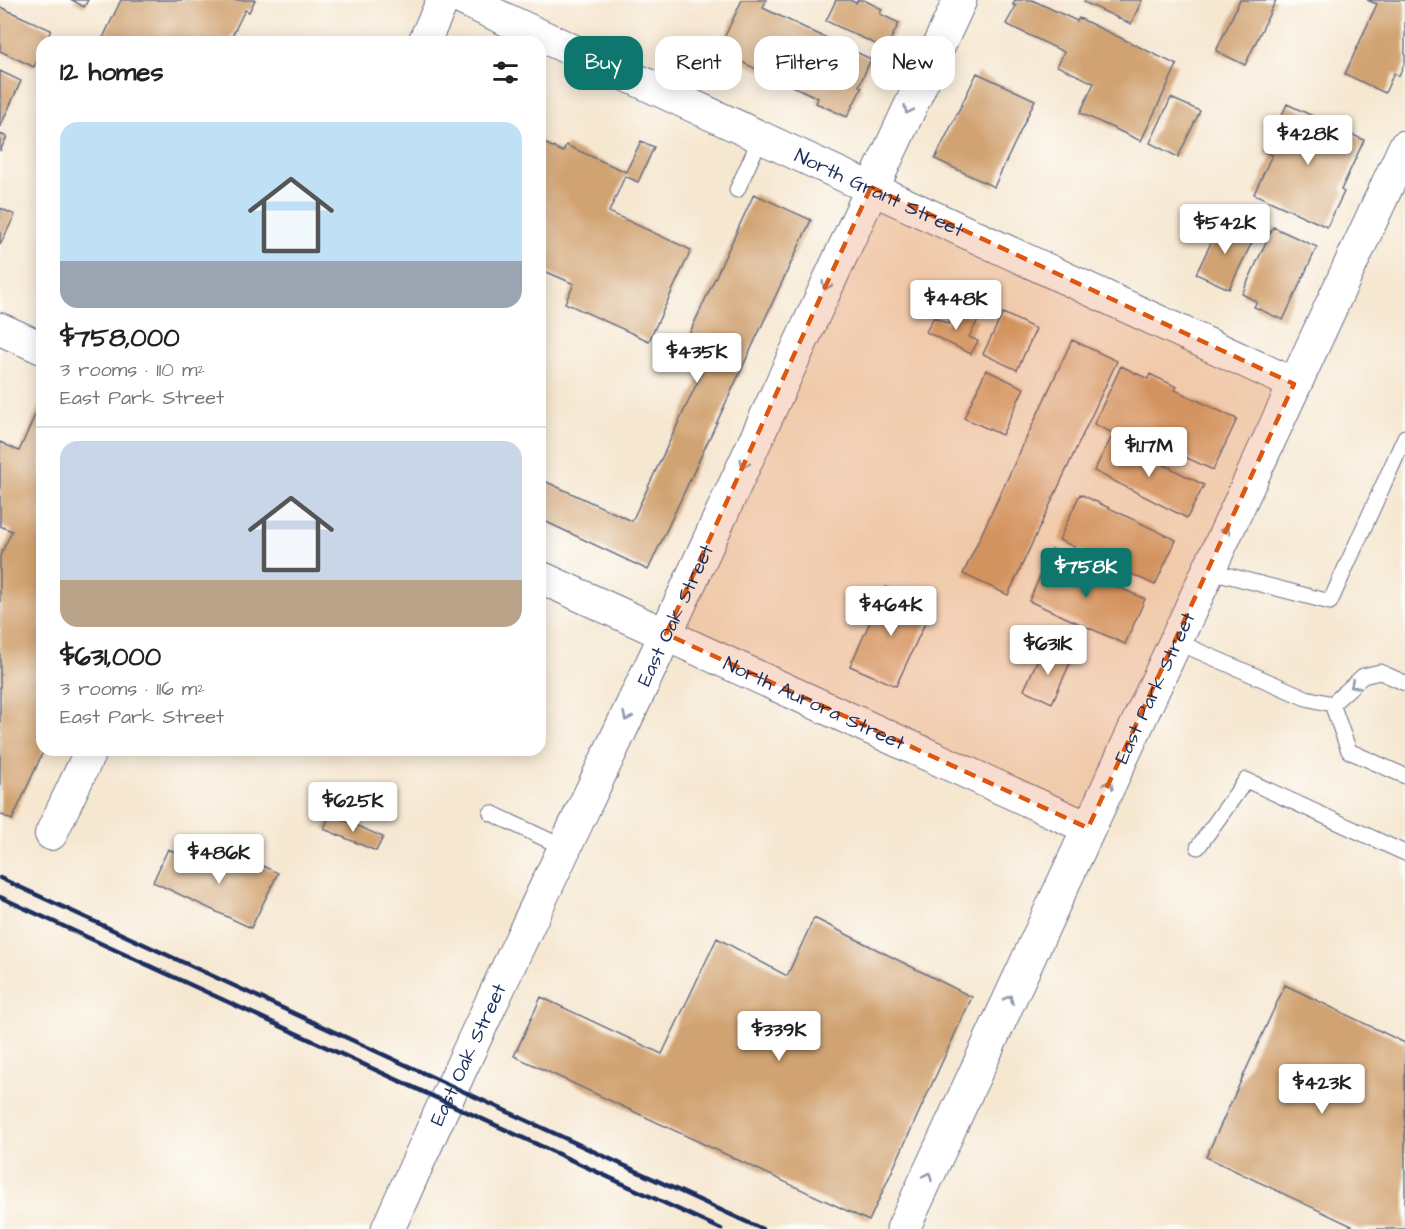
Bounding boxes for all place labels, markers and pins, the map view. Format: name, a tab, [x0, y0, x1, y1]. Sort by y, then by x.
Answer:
pin: $428K	[1266, 115, 1350, 166]
pin: $542K	[1183, 204, 1267, 255]
pin: $448K	[914, 280, 998, 331]
pin: $435K	[655, 333, 739, 384]
pin: $1.17M	[1100, 427, 1198, 478]
pin: $758K	[1044, 548, 1128, 599]
pin: $464K	[849, 586, 933, 637]
pin: $631K	[1006, 625, 1090, 676]
pin: $625K	[311, 782, 395, 833]
pin: $486K	[177, 834, 261, 885]
pin: $339K	[737, 1011, 821, 1062]
pin: $423K	[1280, 1064, 1364, 1115]

